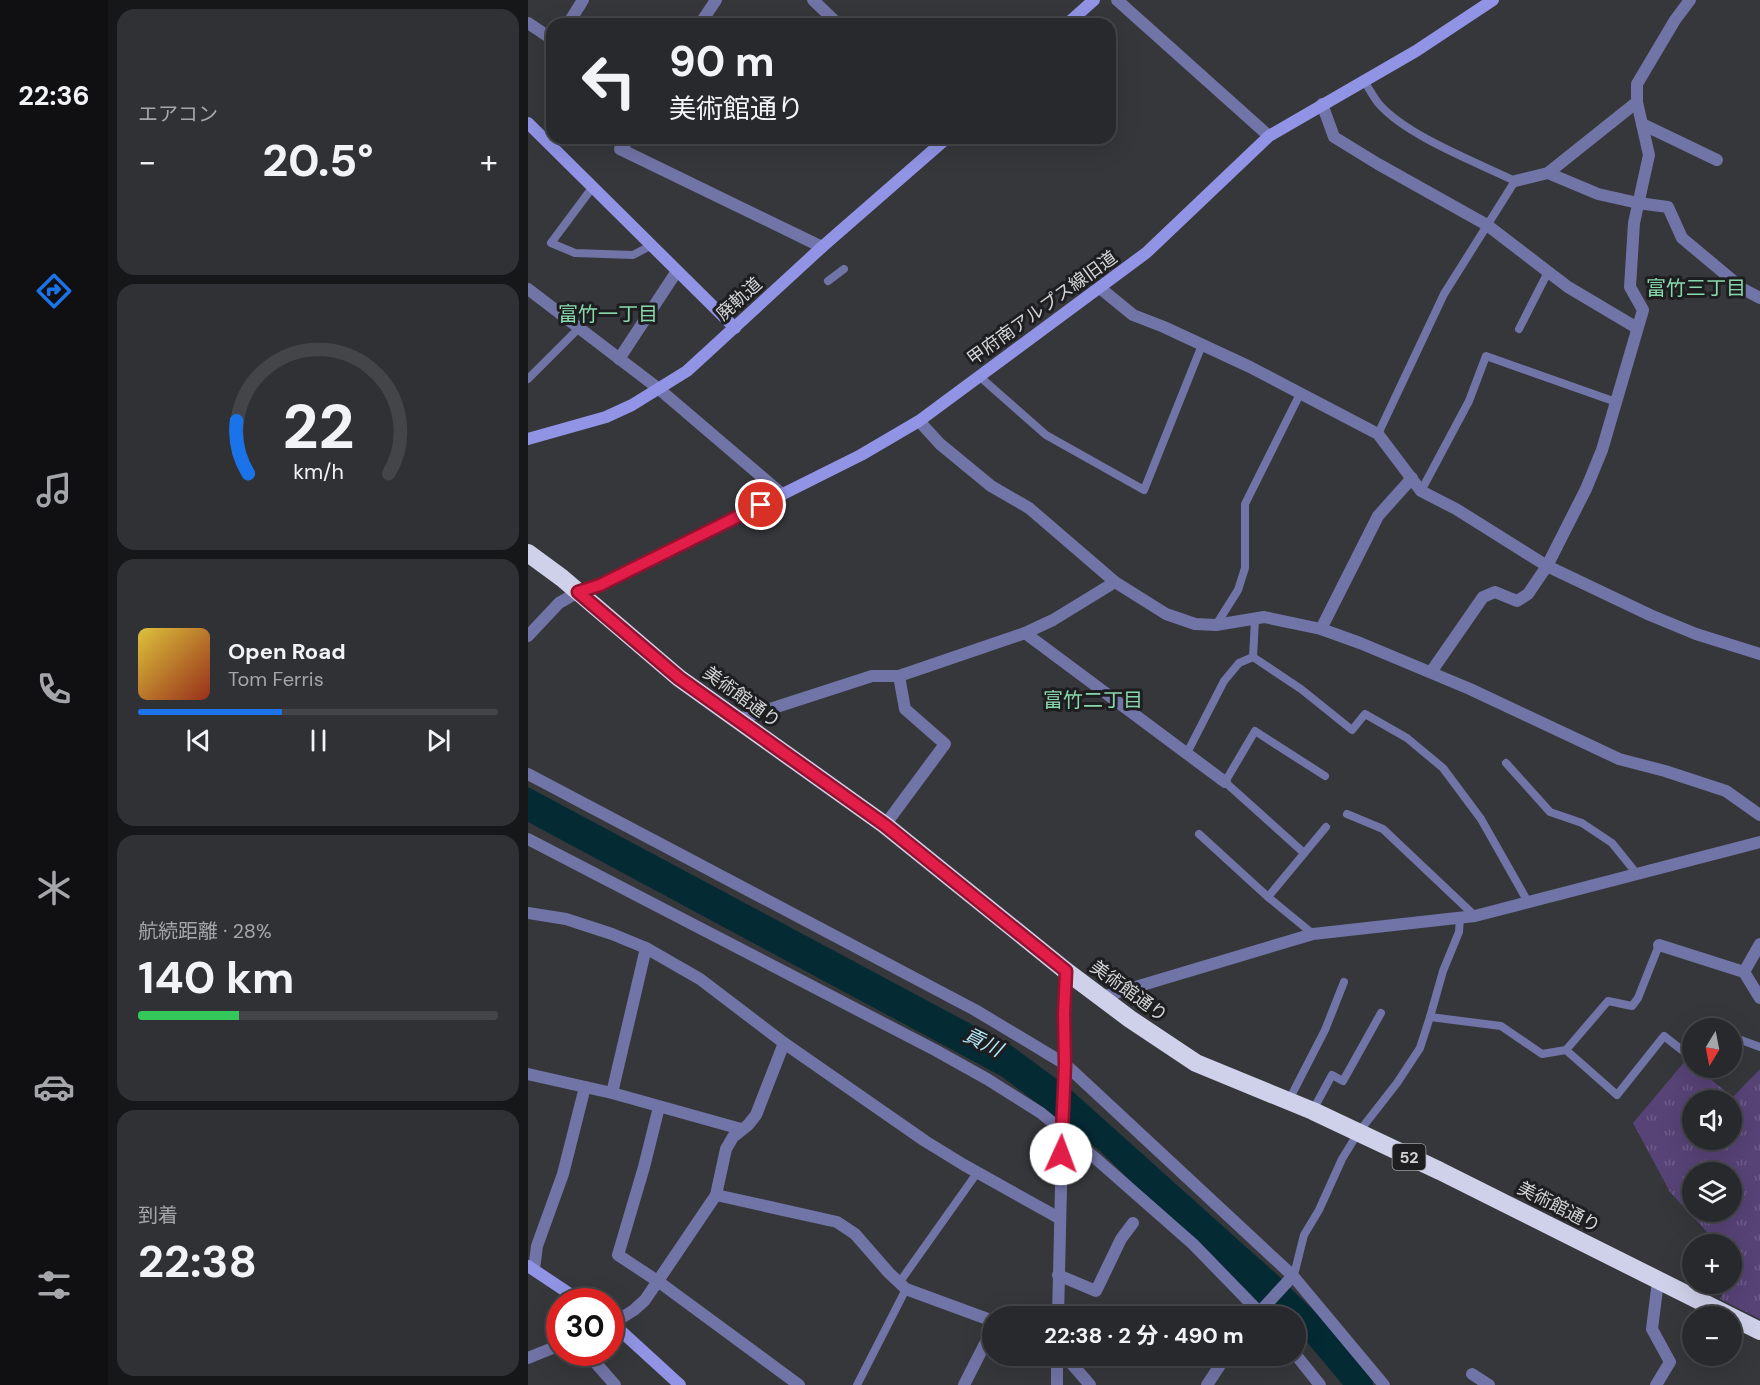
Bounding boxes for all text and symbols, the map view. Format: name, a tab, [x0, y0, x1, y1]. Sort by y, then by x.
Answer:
text: 90 m	[669, 34, 775, 89]
icon: left	[570, 42, 648, 120]
text: 22:36	[18, 78, 90, 113]
text: 美術館通り	[669, 91, 804, 126]
text: エアコン	[138, 101, 218, 127]
text: 20.5°	[262, 131, 374, 190]
text: −	[138, 140, 156, 183]
text: +	[480, 140, 498, 183]
street label: 甲府南アルプス線旧道	[962, 245, 1122, 371]
icon: directions	[33, 270, 75, 312]
street label: 廃軌道	[711, 272, 767, 326]
district label: 富竹三丁目	[1646, 275, 1746, 301]
district label: 富竹一丁目	[558, 301, 658, 327]
text: 22	[282, 386, 354, 467]
text: km/h	[293, 459, 343, 487]
icon: music	[33, 469, 75, 511]
pin	[735, 479, 786, 530]
icon: arrive	[744, 488, 777, 521]
text: Open Road	[228, 637, 346, 666]
street label: 美術館通り	[699, 661, 785, 733]
text: Tom Ferris	[228, 666, 324, 692]
icon: phone	[33, 668, 75, 710]
district label: 富竹二丁目	[1043, 687, 1143, 713]
icon: previous	[182, 724, 215, 757]
icon: pause	[302, 724, 335, 757]
icon: next	[422, 724, 455, 757]
icon: climate	[33, 867, 75, 909]
text: 航続距離 · 28%	[138, 918, 272, 944]
text: 140 km	[138, 948, 294, 1007]
street label: 美術館通り	[1086, 955, 1172, 1027]
north arrow	[1682, 1018, 1742, 1078]
map controls	[1682, 1018, 1742, 1366]
water label: 貢川	[959, 1022, 1008, 1063]
icon: car	[33, 1066, 75, 1108]
button: sound	[1682, 1090, 1742, 1150]
position arrow	[1029, 1122, 1093, 1186]
road number: 52	[1392, 1144, 1426, 1170]
button: layers	[1682, 1162, 1742, 1222]
street label: 美術館通り	[1513, 1176, 1605, 1238]
text: 到着	[138, 1202, 178, 1228]
text: 22:38	[138, 1232, 257, 1291]
button: +	[1682, 1234, 1742, 1294]
icon: filters	[33, 1264, 75, 1306]
speed limit sign: 30	[546, 1288, 624, 1366]
button: −	[1682, 1306, 1742, 1366]
text: 22:38 · 2 分 · 490 m	[1044, 1321, 1244, 1350]

